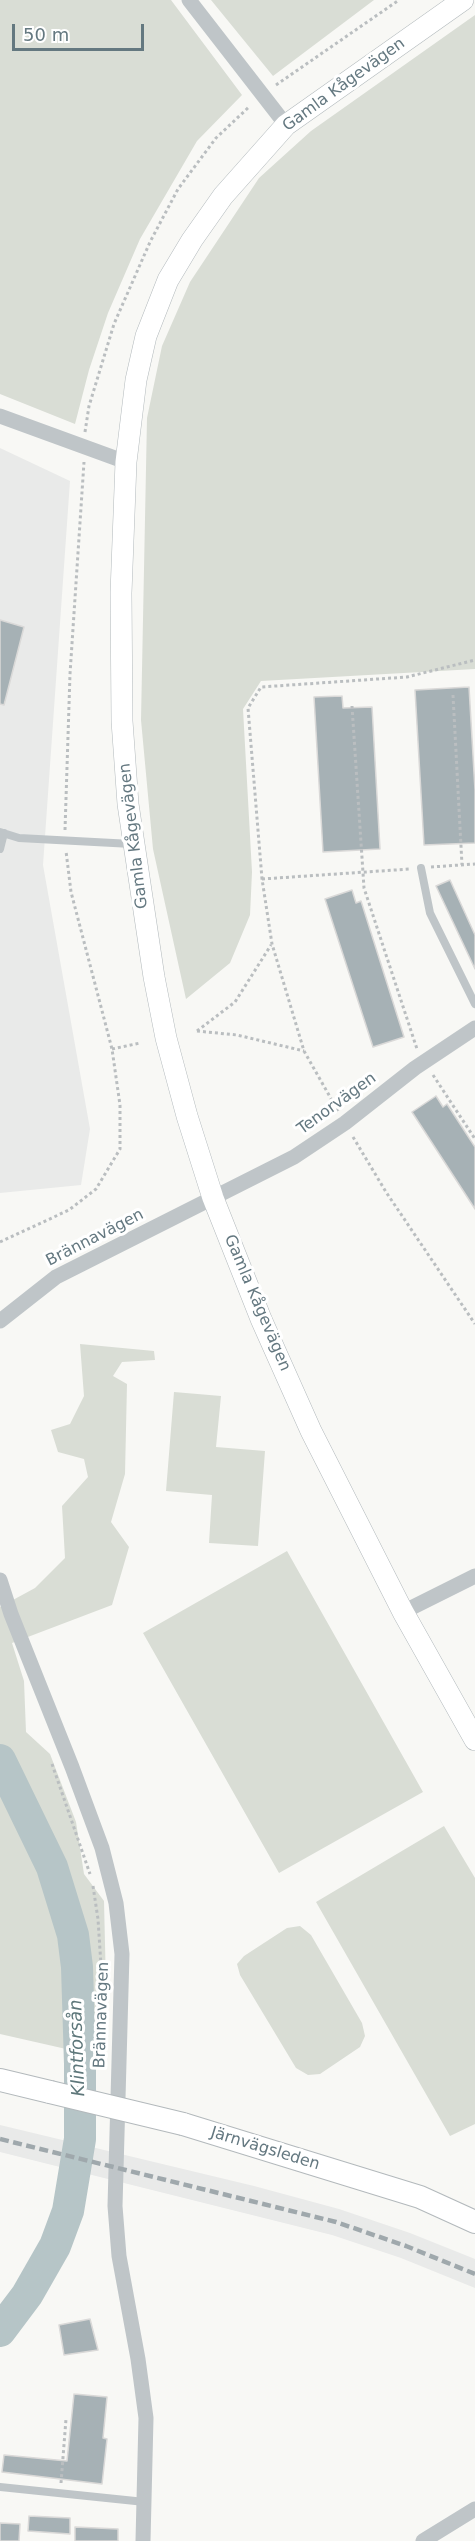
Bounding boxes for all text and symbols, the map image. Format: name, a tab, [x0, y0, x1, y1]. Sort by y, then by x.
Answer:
scale bar	[15, 12, 147, 50]
text: 50 m	[23, 24, 69, 45]
street label: Gamla Kågevägen	[279, 34, 409, 136]
street label: Gamla Kågevägen	[116, 762, 152, 910]
street label: Tenorvägen	[294, 1069, 380, 1139]
street label: Brännavägen	[43, 1205, 147, 1271]
street label: Gamla Kågevägen	[220, 1232, 294, 1374]
street label: Brännavägen	[91, 1961, 113, 2069]
water label: Klintforsån	[66, 1999, 90, 2097]
street label: Järnvägsleden	[208, 2123, 322, 2175]

